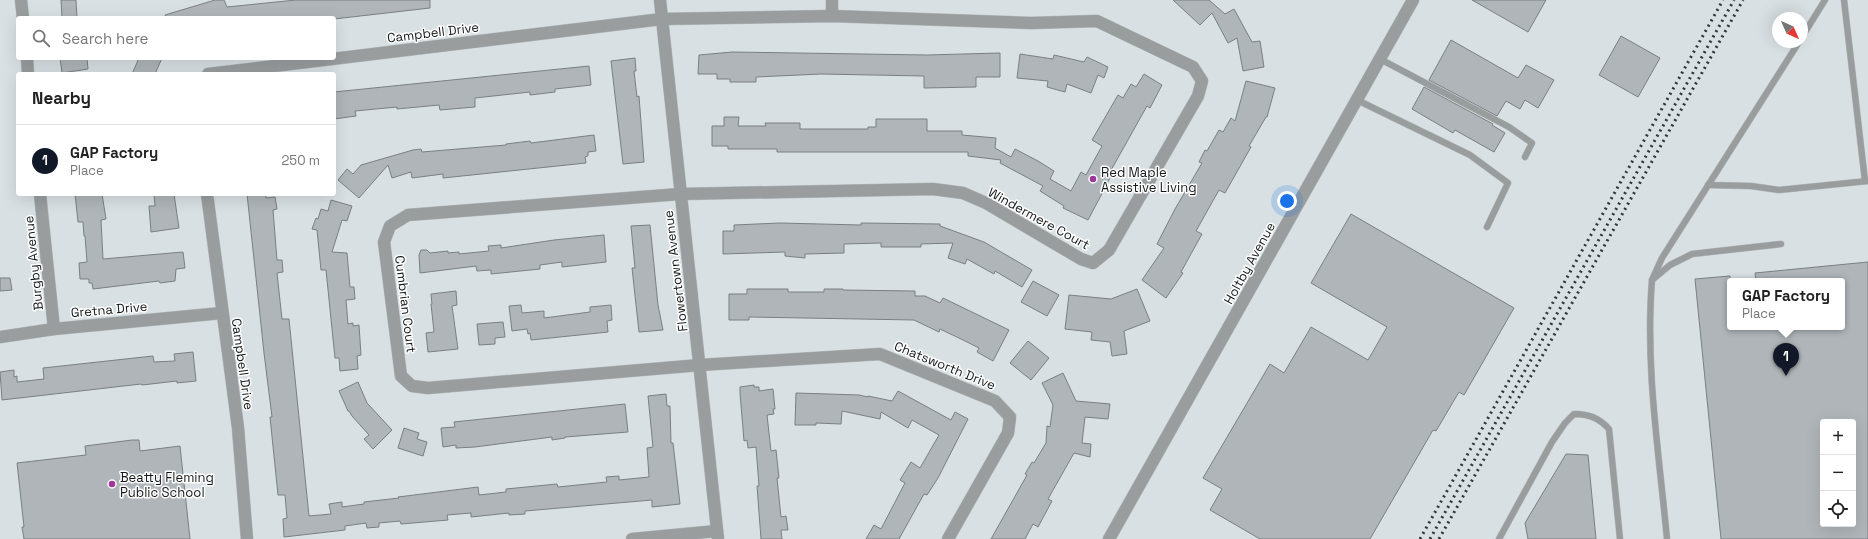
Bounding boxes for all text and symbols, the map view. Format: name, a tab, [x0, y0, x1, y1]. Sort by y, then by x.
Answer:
north arrow	[1772, 12, 1808, 48]
search box	[16, 16, 336, 60]
street label: Campbell Drive	[386, 18, 480, 47]
icon: search	[30, 27, 52, 49]
text: Search here	[62, 29, 148, 48]
text: Nearby	[32, 87, 91, 109]
text: GAP Factory	[70, 143, 158, 162]
text: 1	[42, 152, 48, 169]
text: 250 m	[282, 152, 320, 169]
text: Place	[70, 162, 104, 179]
place label: Red Maple Assistive Living	[1101, 164, 1197, 196]
marker: Red Maple Assistive Living	[1088, 174, 1098, 184]
street label: Windermere Court	[985, 184, 1092, 253]
your location	[1277, 191, 1297, 211]
street label: Flowertown Avenue	[660, 209, 691, 333]
street label: Burgby Avenue	[20, 215, 47, 311]
street label: Holtby Avenue	[1220, 219, 1279, 307]
street label: Cumbrian Court	[391, 254, 420, 354]
popup	[1727, 278, 1845, 330]
text: GAP Factory	[1742, 286, 1830, 305]
street label: Gretna Drive	[70, 298, 148, 321]
text: Place	[1742, 305, 1776, 322]
street label: Campbell Drive	[228, 317, 257, 411]
street label: Chatsworth Drive	[892, 337, 998, 394]
pin: 1	[1773, 343, 1799, 376]
map controls	[1820, 419, 1856, 527]
button: +	[1820, 419, 1856, 455]
button: −	[1820, 455, 1856, 491]
place label: Beatty Fleming Public School	[120, 469, 214, 501]
marker: Beatty Fleming Public School	[107, 479, 117, 489]
button: locate	[1820, 491, 1856, 527]

